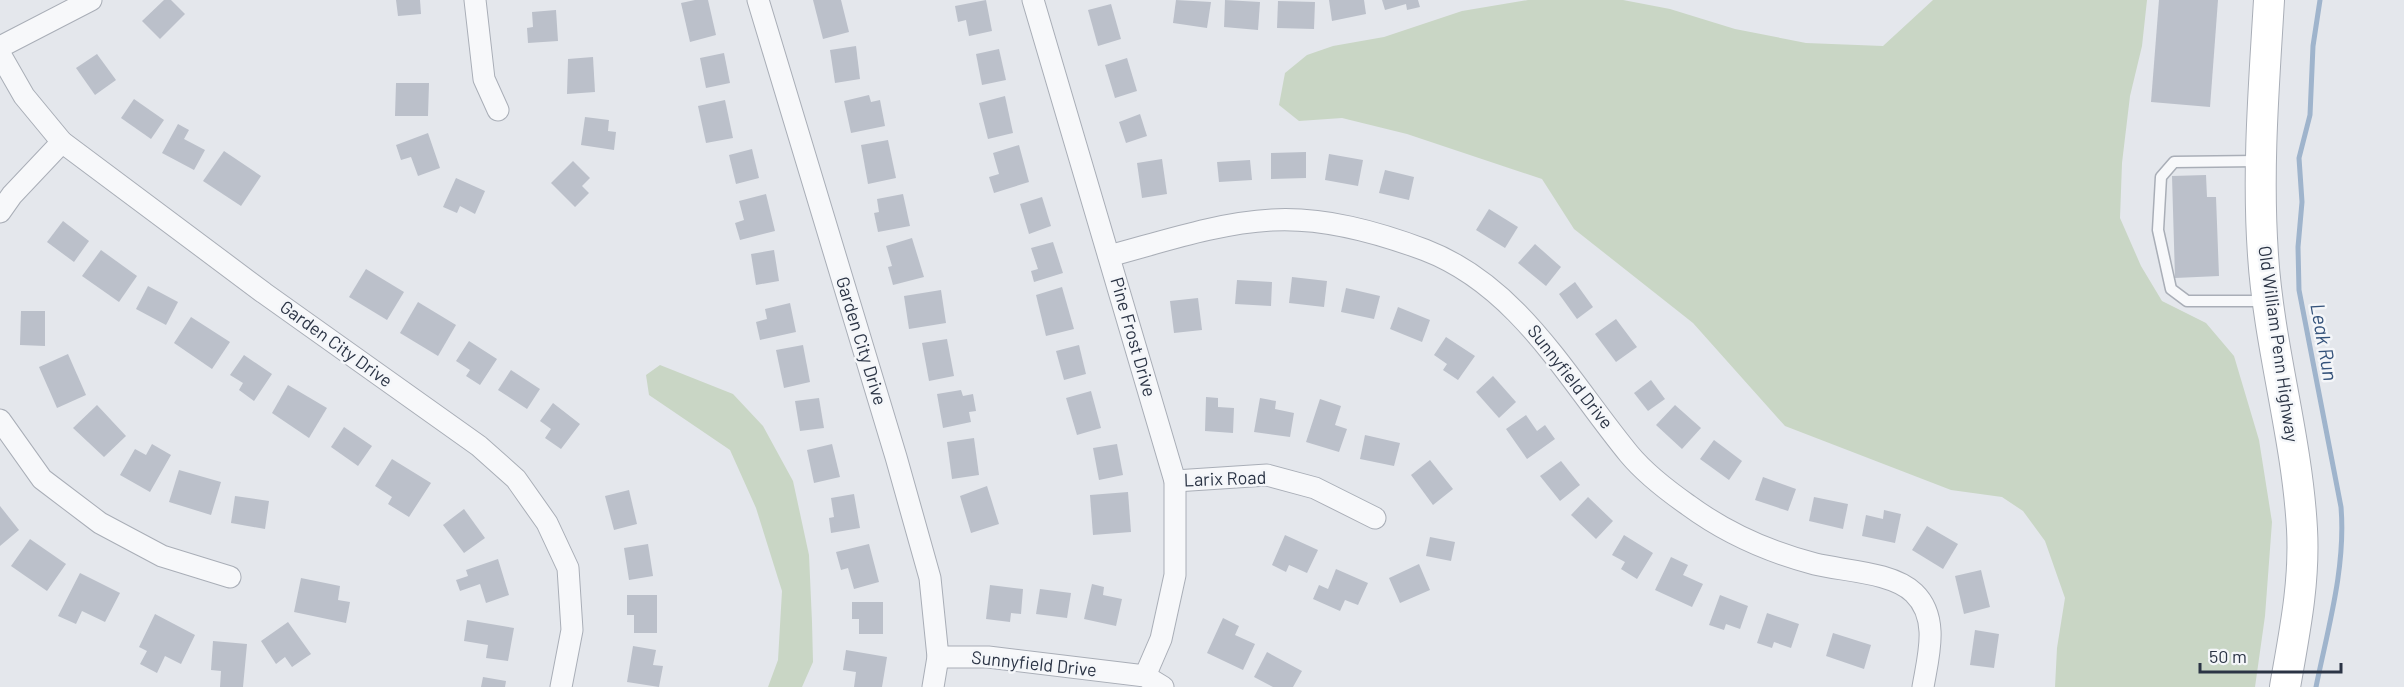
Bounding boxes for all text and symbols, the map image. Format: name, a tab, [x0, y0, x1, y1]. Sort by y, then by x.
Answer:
street label: Old William Penn Highway	[2254, 244, 2304, 444]
street label: Garden City Drive	[832, 274, 892, 408]
street label: Pine Frost Drive	[1106, 274, 1162, 399]
street label: Garden City Drive	[276, 295, 397, 391]
water label: Leak Run	[2306, 301, 2344, 382]
street label: Sunnyfield Drive	[1523, 320, 1618, 433]
street label: Larix Road	[1183, 466, 1267, 490]
scale bar	[2200, 636, 2341, 674]
street label: Sunnyfield Drive	[970, 645, 1098, 681]
text: 50 m	[2209, 645, 2247, 667]

